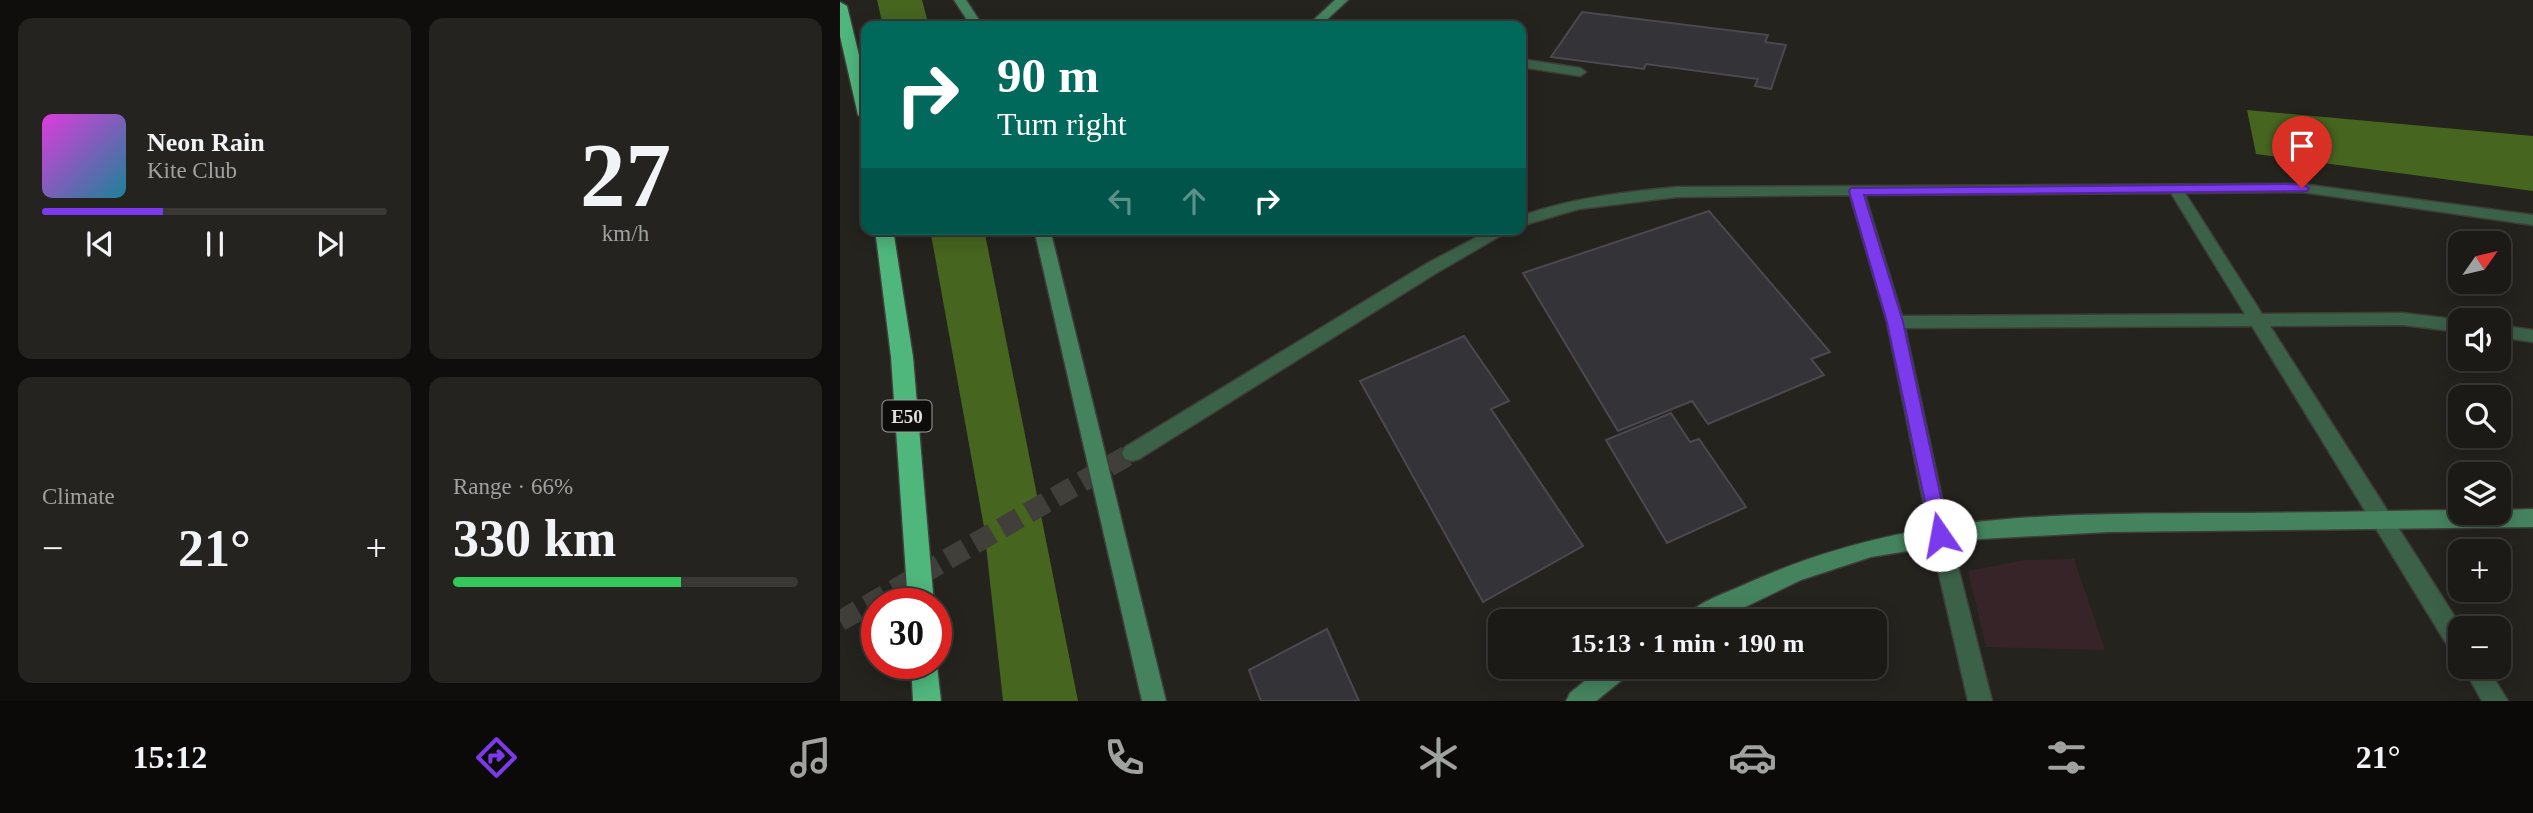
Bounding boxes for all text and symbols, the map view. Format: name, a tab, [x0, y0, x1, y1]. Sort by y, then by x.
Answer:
text: 90 m	[997, 48, 1099, 103]
icon: right	[882, 49, 973, 140]
text: Turn right	[997, 106, 1127, 142]
pin	[2272, 116, 2332, 188]
text: 27	[580, 125, 671, 226]
icon: arrive	[2283, 127, 2321, 165]
text: Neon Rain	[147, 128, 265, 157]
text: Kite Club	[147, 158, 237, 183]
icon: left	[1102, 182, 1140, 220]
icon: ahead	[1175, 182, 1213, 220]
icon: right	[1248, 182, 1286, 220]
text: km/h	[602, 221, 649, 246]
icon: previous	[81, 225, 119, 263]
icon: pause	[196, 225, 234, 263]
icon: next	[311, 225, 349, 263]
north arrow	[2448, 231, 2511, 294]
map controls	[2448, 231, 2511, 679]
button: sound	[2448, 308, 2511, 371]
button: search	[2448, 385, 2511, 448]
road number: E50	[882, 400, 932, 432]
button: layers	[2448, 462, 2511, 525]
text: Range · 66%	[453, 474, 573, 499]
text: Climate	[42, 484, 115, 509]
position arrow	[1903, 498, 1977, 572]
text: 330 km	[453, 510, 616, 567]
text: 21°	[178, 520, 251, 577]
text: −	[42, 527, 63, 569]
text: +	[366, 527, 387, 569]
button: +	[2448, 539, 2511, 602]
speed limit sign: 30	[861, 588, 952, 679]
button: −	[2448, 616, 2511, 679]
text: 15:13 · 1 min · 190 m	[1571, 629, 1805, 658]
icon: directions	[472, 733, 521, 782]
icon: music	[786, 733, 835, 782]
icon: phone	[1100, 733, 1149, 782]
icon: climate	[1414, 733, 1463, 782]
icon: car	[1728, 733, 1777, 782]
icon: filters	[2042, 733, 2091, 782]
text: 15:12	[132, 739, 207, 775]
text: 21°	[2356, 739, 2400, 775]

